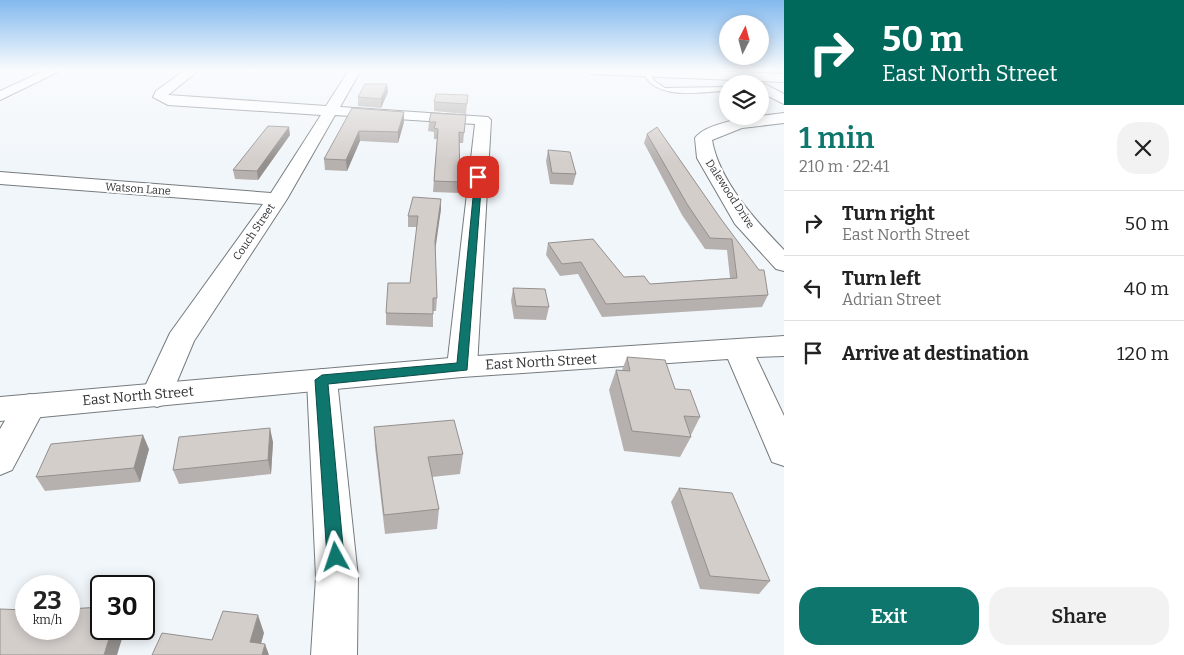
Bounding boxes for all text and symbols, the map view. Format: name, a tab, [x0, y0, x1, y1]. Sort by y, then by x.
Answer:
north arrow	[719, 15, 769, 65]
map controls	[719, 15, 769, 125]
text: 50 m	[882, 18, 963, 60]
icon: right	[799, 20, 864, 85]
text: East North Street	[882, 60, 1058, 87]
button: layers	[719, 75, 769, 125]
text: 1 min	[799, 120, 874, 156]
button: close	[1117, 122, 1169, 174]
pin	[457, 156, 499, 198]
street label: Dalewood Drive	[703, 157, 757, 231]
text: 210 m · 22:41	[799, 157, 889, 176]
icon: arrive	[464, 163, 492, 191]
street label: Watson Lane	[105, 180, 171, 198]
street label: Couch Street	[230, 201, 278, 263]
text: Turn right	[842, 202, 935, 225]
icon: right	[799, 209, 827, 237]
text: 50 m	[1125, 212, 1169, 235]
text: East North Street	[842, 225, 970, 244]
text: Turn left	[842, 267, 921, 290]
icon: left	[799, 274, 827, 302]
text: 40 m	[1124, 277, 1169, 300]
text: Adrian Street	[842, 290, 941, 309]
icon: arrive	[799, 339, 827, 367]
text: Arrive at destination	[842, 342, 1029, 365]
text: 120 m	[1117, 342, 1169, 365]
street label: East North Street	[485, 351, 597, 373]
street label: East North Street	[82, 383, 194, 409]
position arrow	[309, 530, 361, 582]
speed limit sign: 30	[90, 575, 155, 640]
text: 23	[33, 586, 62, 616]
button: Exit	[799, 587, 979, 645]
button: Share	[989, 587, 1169, 645]
text: km/h	[33, 613, 62, 627]

